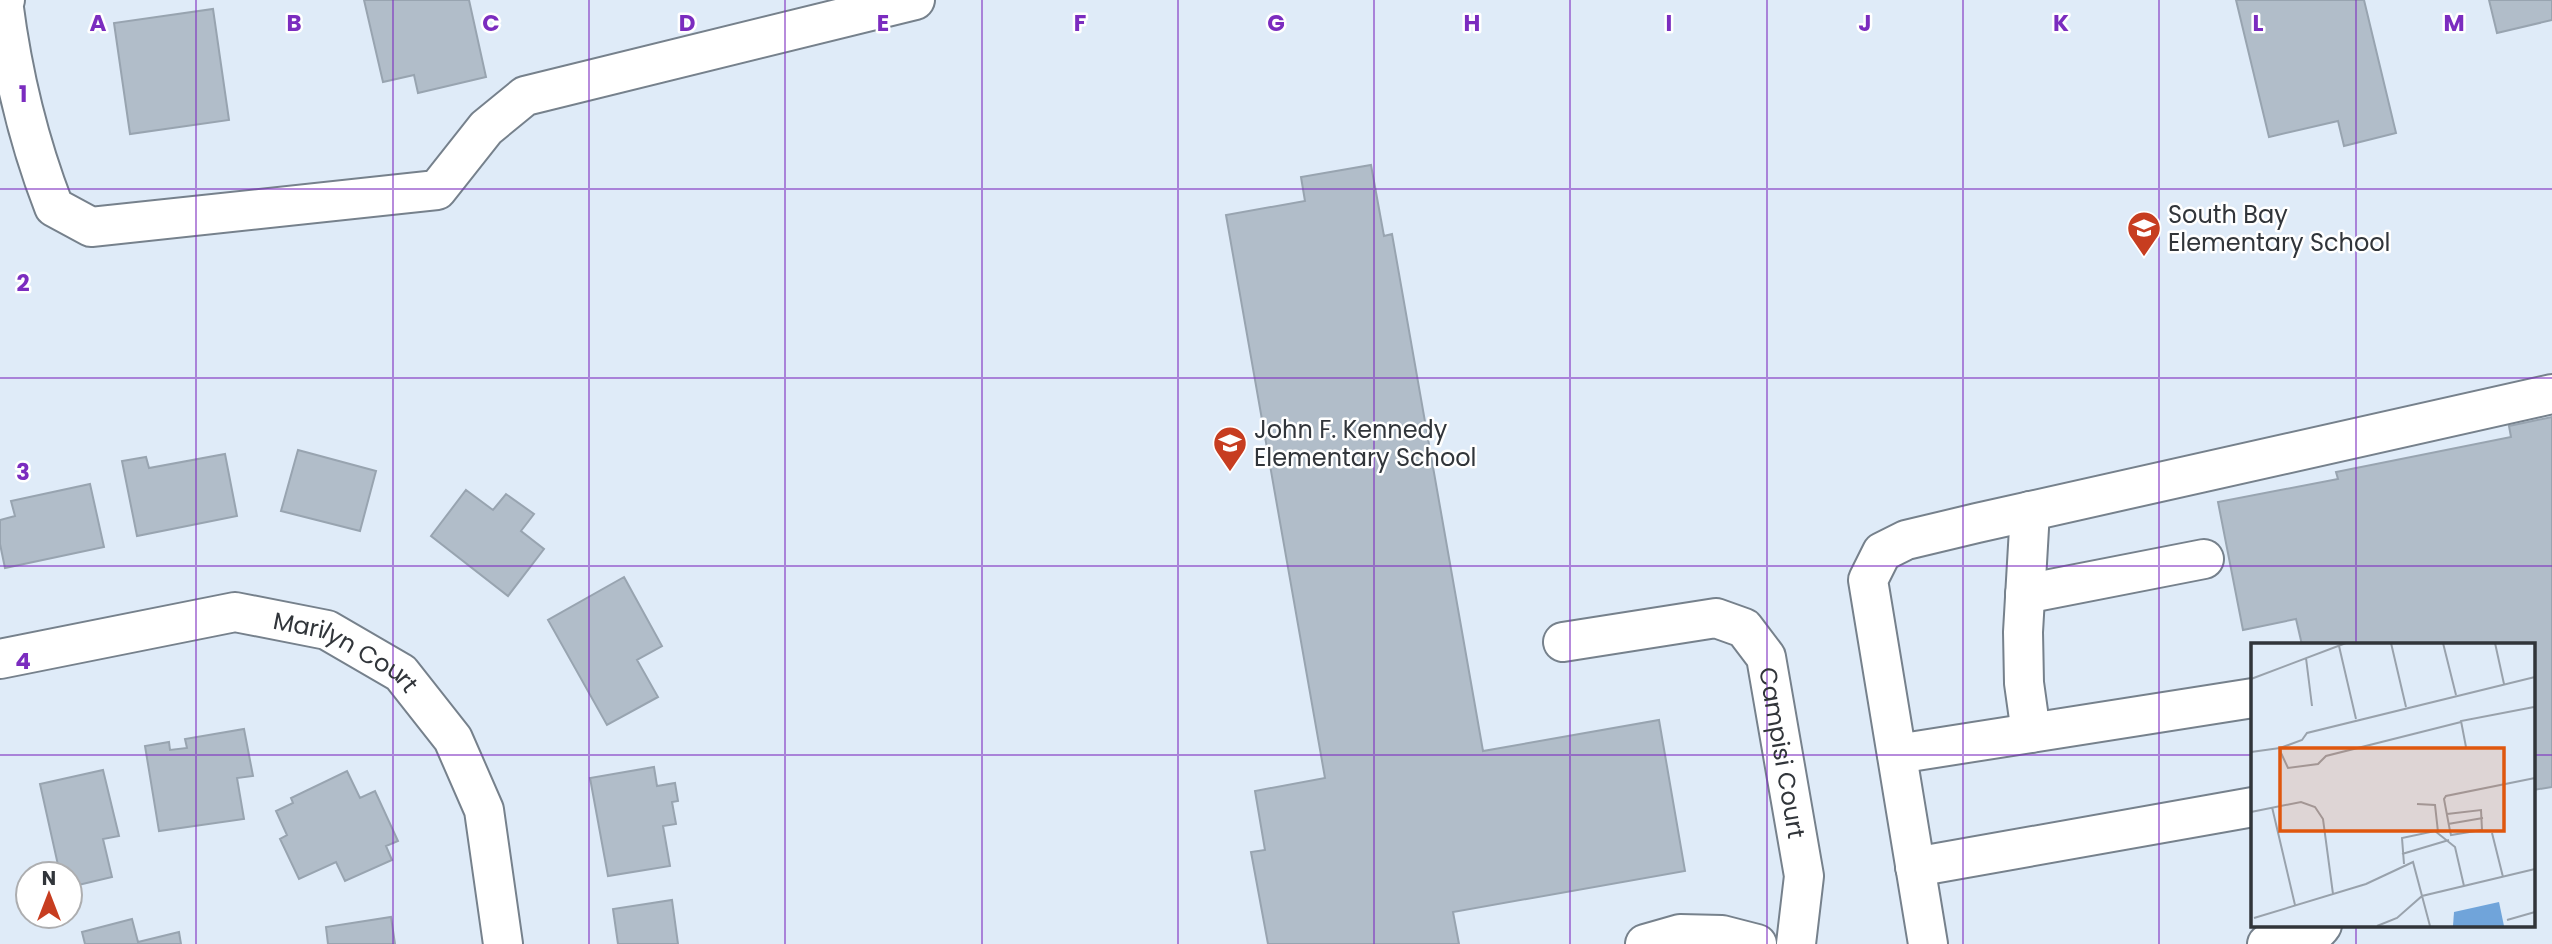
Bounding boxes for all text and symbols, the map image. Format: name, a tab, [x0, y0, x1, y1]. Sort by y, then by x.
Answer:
text: A	[90, 7, 107, 39]
text: B	[286, 7, 302, 39]
text: C	[482, 7, 500, 39]
text: D	[679, 7, 695, 39]
text: E	[877, 7, 889, 39]
text: F	[1074, 7, 1086, 39]
text: G	[1267, 7, 1285, 39]
text: H	[1464, 7, 1480, 39]
text: I	[1666, 7, 1672, 39]
text: J	[1858, 7, 1872, 39]
text: K	[2053, 7, 2069, 39]
text: L	[2253, 7, 2264, 39]
text: M	[2443, 7, 2465, 39]
text: 1	[19, 78, 27, 110]
place label: South Bay Elementary School	[2168, 198, 2391, 259]
school or university icon: South Bay Elementary School	[2125, 209, 2163, 258]
text: 2	[16, 267, 30, 299]
place label: John F. Kennedy Elementary School	[1254, 413, 1477, 474]
school or university icon: John F. Kennedy Elementary School	[1211, 424, 1249, 473]
text: 3	[16, 456, 30, 488]
street label: Marilyn Court	[270, 603, 426, 699]
inset map	[2251, 643, 2534, 926]
text: 4	[15, 645, 31, 677]
street label: Campisi Court	[1751, 664, 1814, 841]
north arrow	[14, 860, 84, 930]
text: N	[42, 865, 56, 892]

